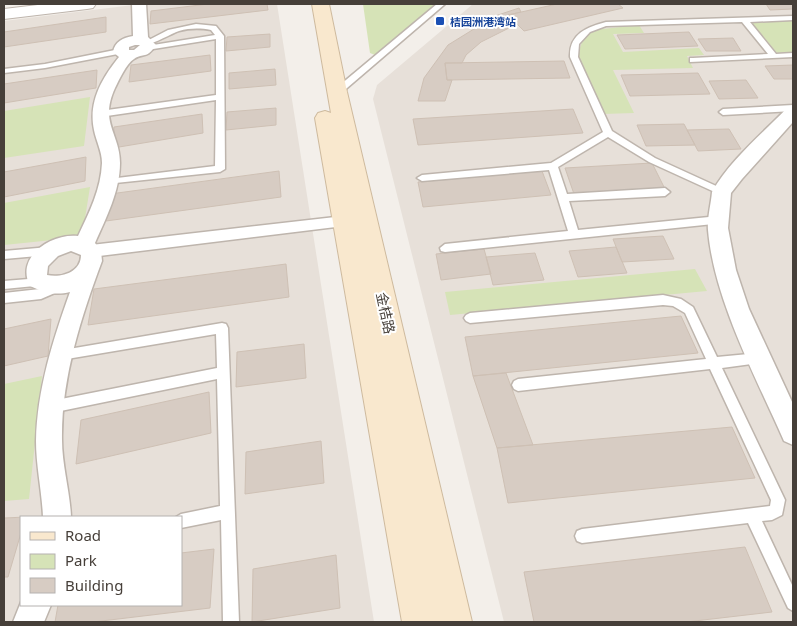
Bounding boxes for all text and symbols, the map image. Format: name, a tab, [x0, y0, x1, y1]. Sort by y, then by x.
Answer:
place label: 桔园洲港湾站	[450, 14, 516, 29]
marker: 桔园洲港湾站	[434, 15, 446, 27]
street label: 金桔路	[372, 290, 400, 336]
legend	[20, 516, 182, 606]
text: Road	[65, 525, 101, 545]
text: Park	[65, 550, 97, 570]
text: Building	[65, 575, 123, 595]

